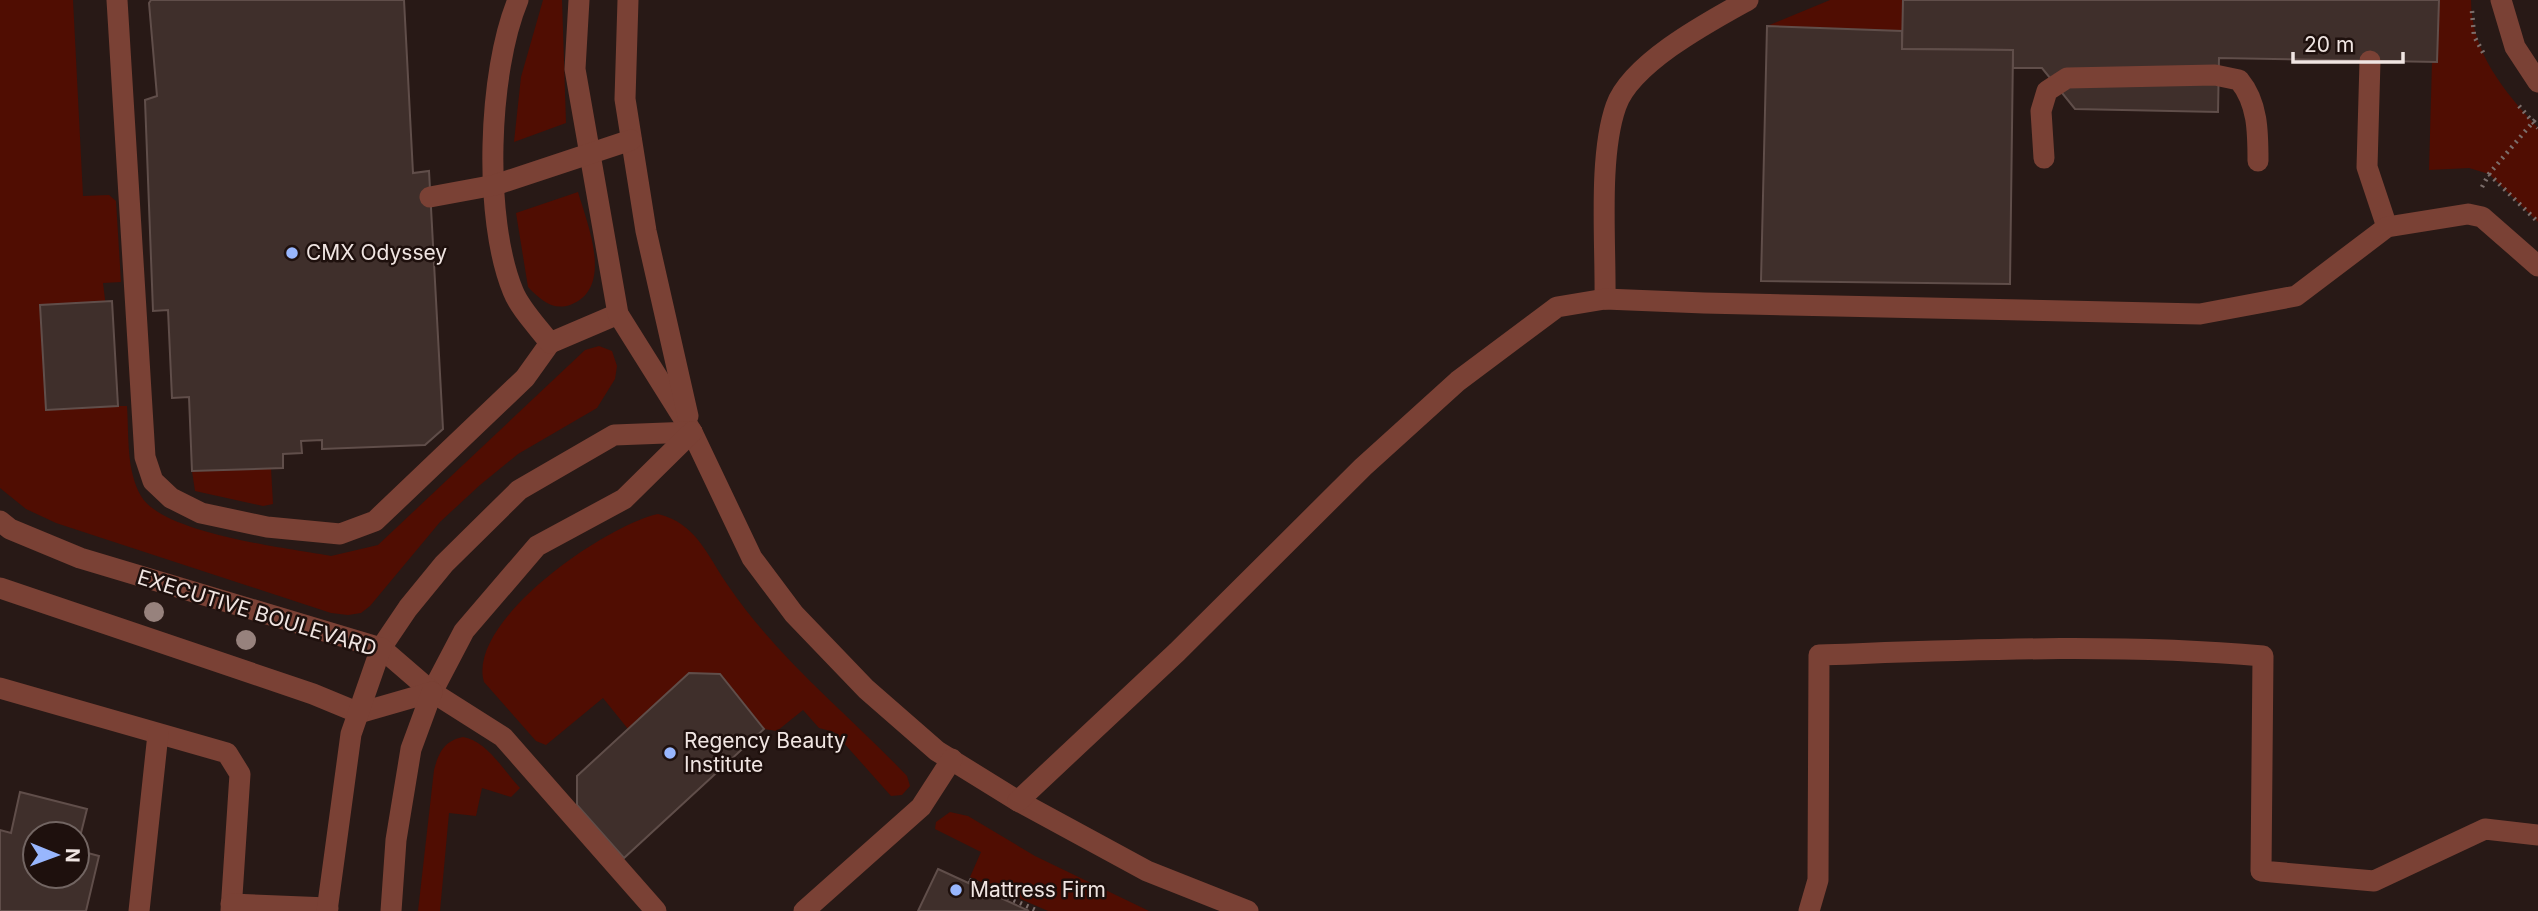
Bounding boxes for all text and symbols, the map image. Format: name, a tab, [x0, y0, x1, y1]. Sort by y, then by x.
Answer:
scale bar	[2293, 21, 2403, 65]
text: 20 m	[2304, 32, 2354, 57]
place label: CMX Odyssey	[306, 240, 447, 265]
marker: CMX Odyssey	[284, 245, 300, 261]
street label: EXECUTIVE BOULEVARD	[134, 564, 380, 661]
place label: Regency Beauty Institute	[684, 728, 846, 777]
marker: Regency Beauty Institute	[662, 745, 678, 761]
north arrow	[21, 820, 91, 890]
text: N	[61, 848, 84, 863]
place label: Mattress Firm	[970, 877, 1106, 902]
marker: Mattress Firm	[948, 882, 964, 898]

